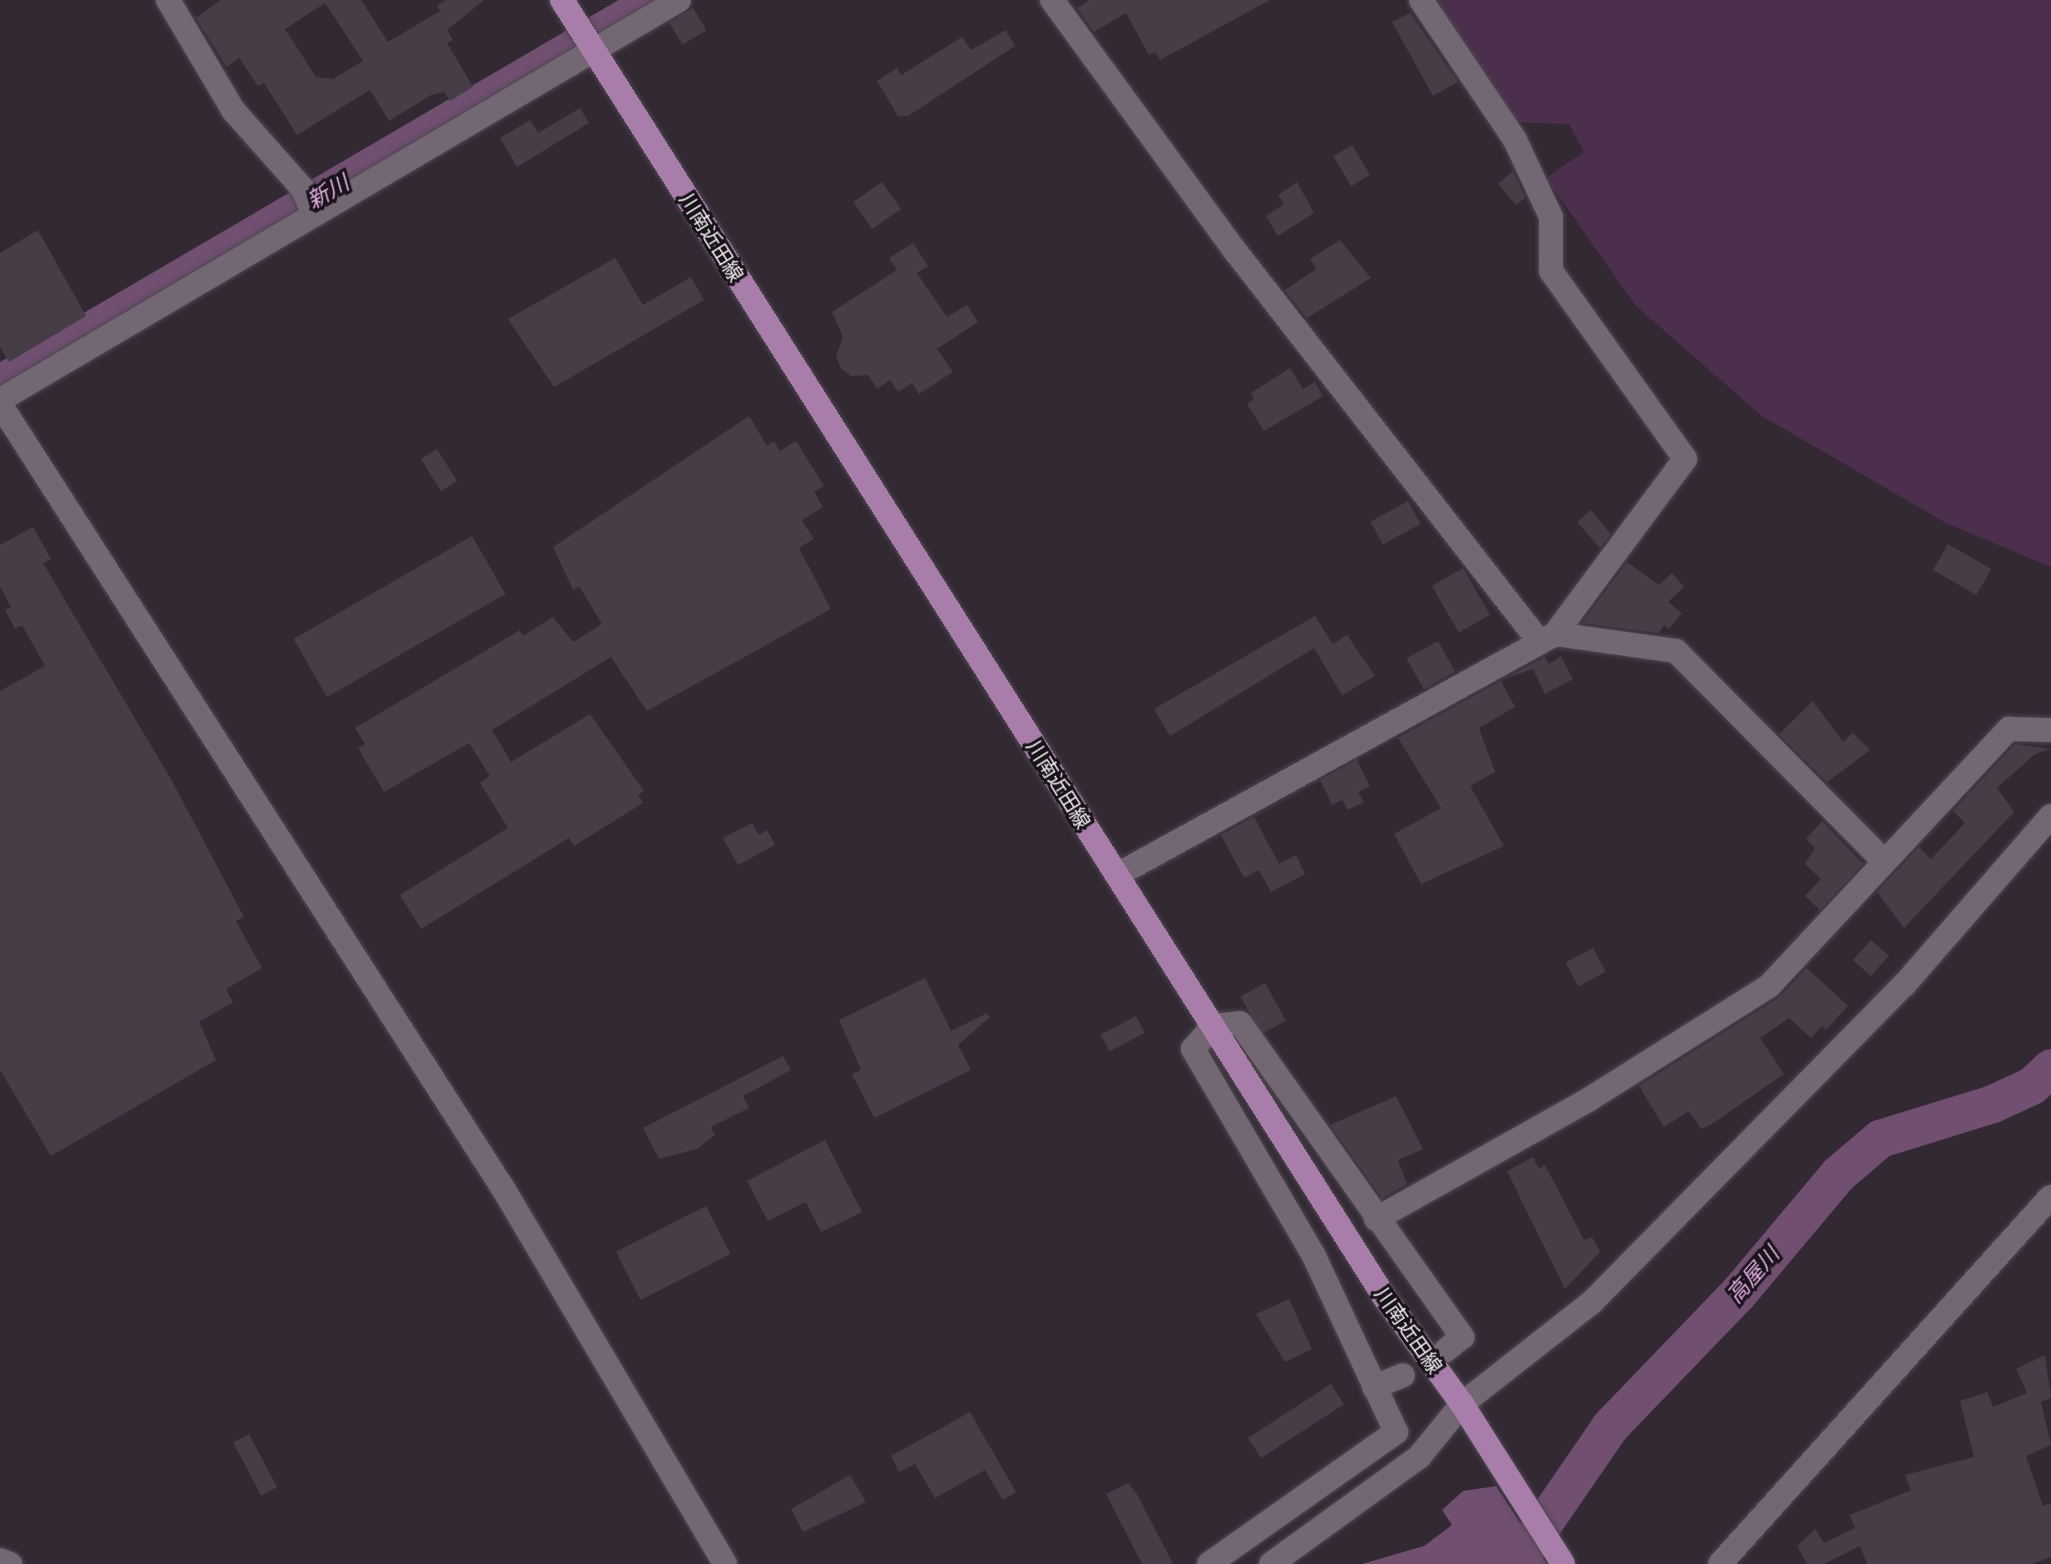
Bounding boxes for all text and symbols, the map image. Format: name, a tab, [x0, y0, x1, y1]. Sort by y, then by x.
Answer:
water label: 新川	[302, 170, 354, 214]
street label: 川南近田線	[675, 188, 749, 286]
street label: 川南近田線	[1022, 735, 1096, 833]
water label: 高屋川	[1721, 1241, 1785, 1309]
street label: 川南近田線	[1370, 1282, 1448, 1378]

